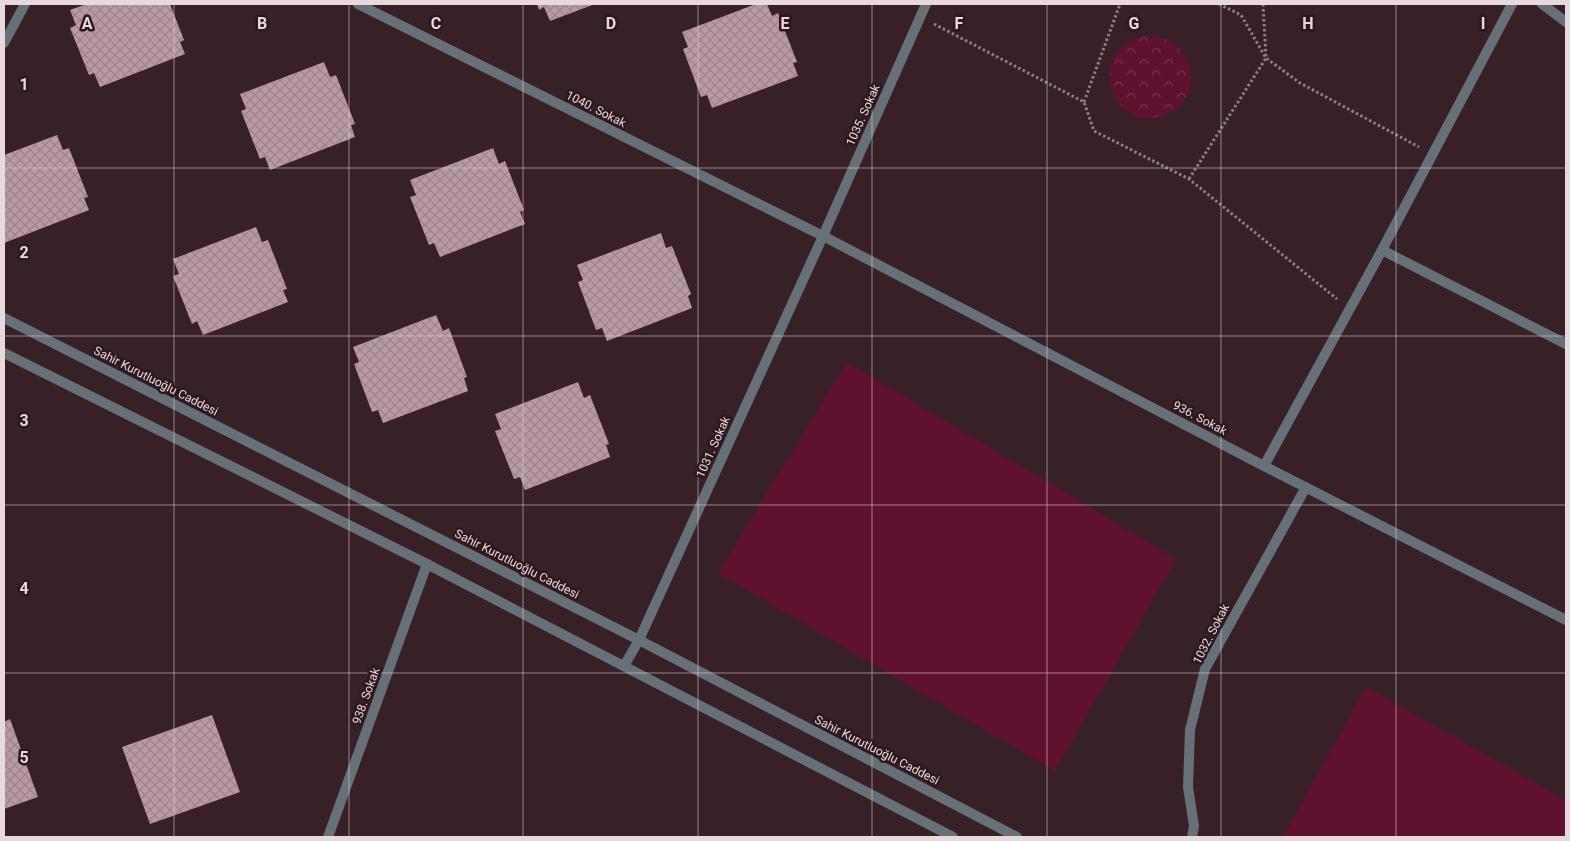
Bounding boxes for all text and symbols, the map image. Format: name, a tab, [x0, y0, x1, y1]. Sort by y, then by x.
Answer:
text: A	[82, 14, 93, 33]
text: B	[257, 14, 267, 33]
text: C	[431, 14, 441, 33]
text: D	[606, 14, 616, 33]
text: E	[781, 14, 790, 33]
text: F	[955, 14, 964, 33]
text: G	[1129, 14, 1140, 33]
text: H	[1302, 14, 1314, 33]
text: I	[1481, 14, 1485, 33]
text: 1	[19, 75, 29, 94]
street label: 1035. Sokak	[843, 81, 883, 148]
street label: 1040. Sokak	[564, 88, 629, 131]
text: 2	[19, 243, 29, 262]
street label: Sahir Kurutluoğlu Caddesi	[91, 343, 221, 419]
street label: 936. Sokak	[1171, 398, 1230, 438]
text: 3	[19, 411, 29, 430]
street label: 1031. Sokak	[693, 413, 733, 480]
street label: Sahir Kurutluoğlu Caddesi	[452, 526, 582, 602]
text: 4	[19, 579, 29, 598]
street label: 1032. Sokak	[1190, 601, 1233, 666]
street label: 938. Sokak	[349, 665, 383, 726]
street label: Sahir Kurutluoğlu Caddesi	[812, 712, 942, 788]
text: 5	[19, 748, 29, 767]

